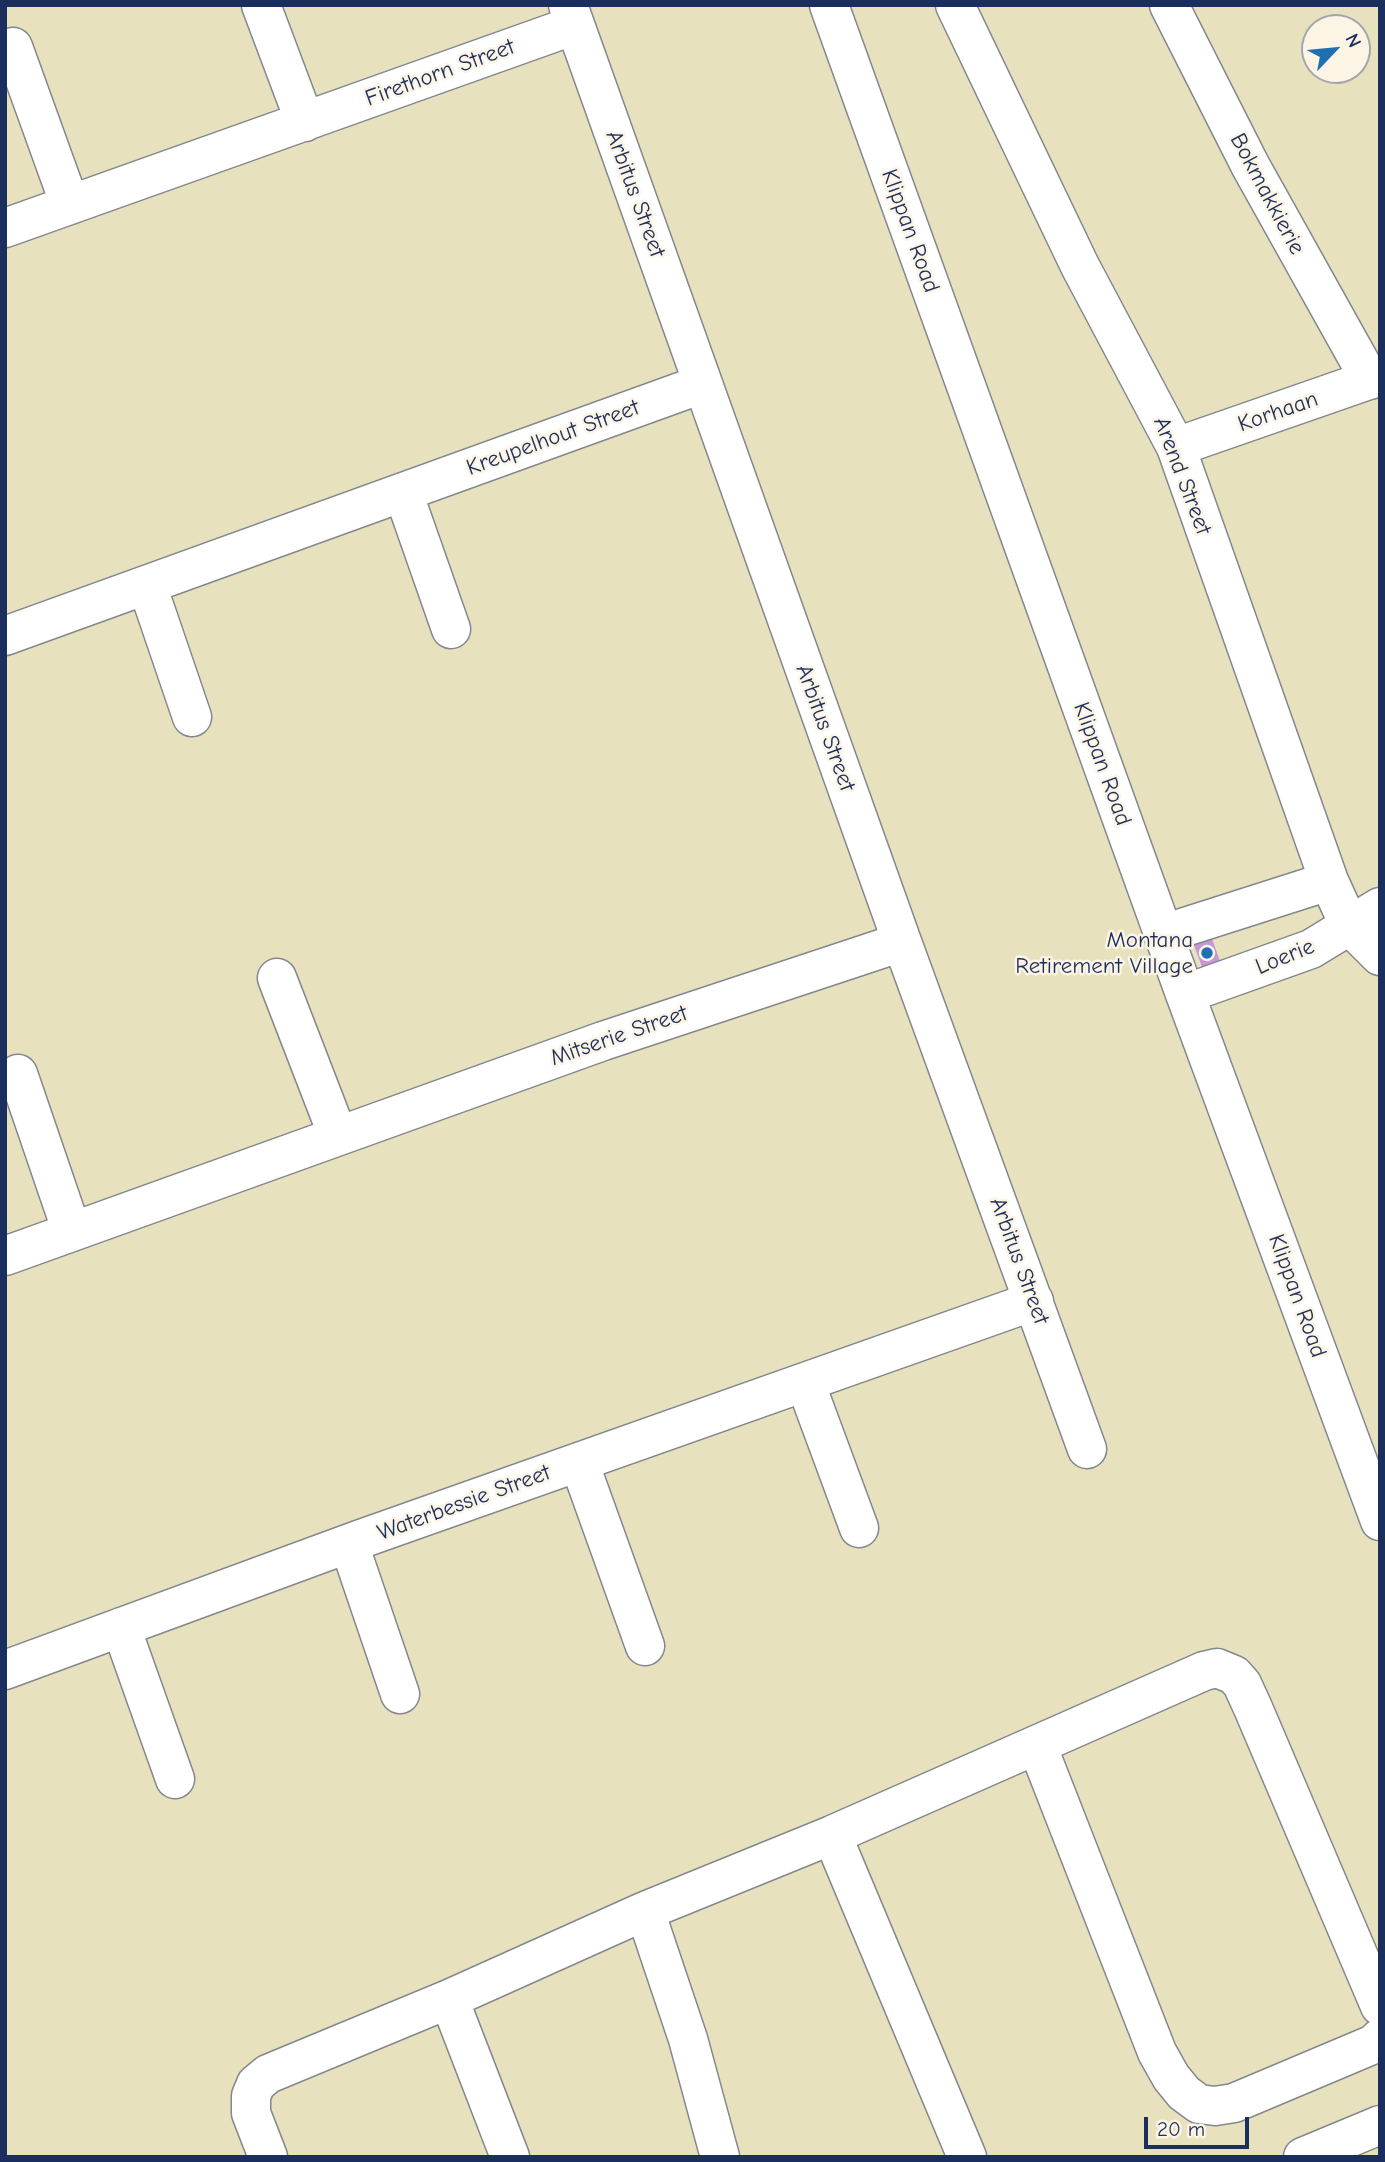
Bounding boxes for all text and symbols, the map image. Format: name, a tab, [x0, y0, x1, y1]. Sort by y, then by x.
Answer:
north arrow	[1301, 14, 1371, 84]
text: N	[1340, 30, 1366, 51]
street label: Firethorn Street	[362, 33, 518, 113]
street label: Arbitus Street	[599, 127, 671, 261]
street label: Bokmakkierie	[1224, 129, 1310, 259]
street label: Klippan Road	[875, 165, 945, 297]
street label: Korhaan	[1234, 385, 1322, 439]
street label: Kreupelhout Street	[463, 394, 643, 482]
street label: Arend Street	[1147, 413, 1217, 539]
street label: Arbitus Street	[789, 661, 861, 795]
street label: Klippan Road	[1067, 698, 1137, 830]
place label: Montana Retirement Village	[1015, 926, 1193, 980]
street label: Loerie	[1252, 933, 1318, 981]
marker: Montana Retirement Village	[1199, 945, 1215, 961]
street label: Mitserie Street	[547, 1000, 691, 1072]
street label: Arbitus Street	[983, 1194, 1055, 1328]
street label: Klippan Road	[1262, 1230, 1332, 1362]
street label: Waterbessie Street	[374, 1459, 554, 1547]
scale bar	[1147, 2102, 1252, 2146]
text: 20 m	[1157, 2117, 1205, 2141]

